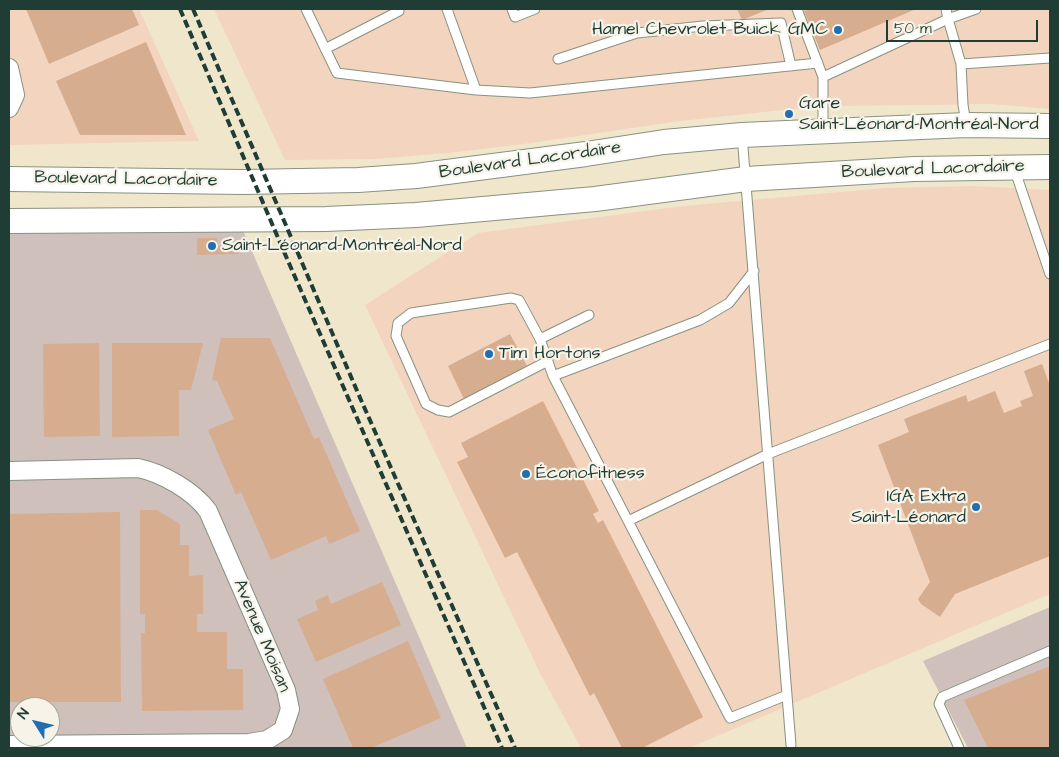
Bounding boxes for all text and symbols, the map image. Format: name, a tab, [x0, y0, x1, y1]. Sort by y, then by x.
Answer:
scale bar	[889, 10, 1042, 42]
text: 50 m	[894, 18, 932, 39]
place label: Hamel Chevrolet Buick GMC	[592, 19, 828, 41]
marker: Hamel Chevrolet Buick GMC	[832, 24, 844, 36]
place label: Gare Saint-Léonard-Montréal-Nord	[799, 93, 1039, 136]
marker: Gare Saint-Léonard-Montréal-Nord	[783, 108, 795, 120]
street label: Boulevard Lacordaire	[438, 138, 622, 184]
street label: Boulevard Lacordaire	[841, 156, 1025, 184]
street label: Boulevard Lacordaire	[34, 168, 218, 192]
place label: Saint-Léonard-Montréal-Nord	[222, 235, 462, 257]
marker: Saint-Léonard-Montréal-Nord	[206, 240, 218, 252]
place label: Tim Hortons	[499, 343, 601, 365]
marker: Tim Hortons	[483, 348, 495, 360]
place label: Éconofitness	[536, 463, 645, 485]
marker: Éconofitness	[520, 468, 532, 480]
place label: IGA Extra Saint-Léonard	[851, 486, 966, 528]
marker: IGA Extra Saint-Léonard	[970, 501, 982, 513]
street label: Avenue Moisan	[227, 576, 295, 696]
north arrow	[10, 697, 60, 747]
text: N	[13, 704, 34, 723]

